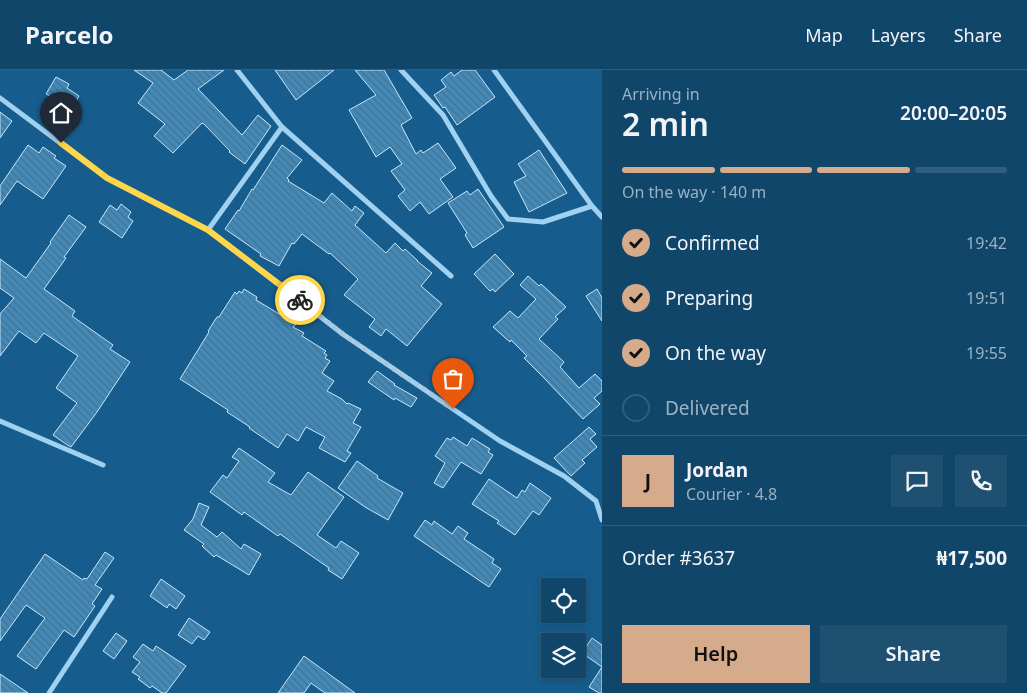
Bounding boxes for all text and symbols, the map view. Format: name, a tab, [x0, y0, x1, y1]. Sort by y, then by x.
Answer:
text: Parcelo	[25, 18, 113, 51]
text: Map	[805, 23, 843, 47]
text: Layers	[871, 23, 926, 47]
text: Share	[954, 23, 1002, 47]
text: Arriving in	[622, 83, 700, 105]
pin	[40, 92, 82, 143]
icon: home	[47, 99, 75, 127]
text: 20:00–20:05	[900, 100, 1007, 126]
text: 2 min	[622, 102, 709, 145]
text: On the way · 140 m	[622, 181, 766, 203]
icon: check	[622, 229, 650, 257]
text: Confirmed	[665, 230, 760, 256]
text: 19:42	[966, 232, 1007, 254]
courier	[275, 275, 325, 325]
icon: check	[622, 284, 650, 312]
text: Preparing	[665, 285, 753, 311]
icon: bike	[286, 286, 314, 314]
text: 19:51	[966, 287, 1007, 309]
icon: check	[622, 339, 650, 367]
text: On the way	[665, 340, 766, 366]
text: 19:55	[966, 342, 1007, 364]
pin	[432, 358, 474, 409]
icon: bag	[439, 365, 467, 393]
text: Delivered	[665, 395, 750, 421]
button: chat	[891, 455, 943, 507]
button: phone	[955, 455, 1007, 507]
text: Jordan	[686, 457, 748, 483]
text: J	[645, 468, 651, 494]
text: Courier · 4.8	[686, 483, 777, 505]
text: Order #3637	[622, 545, 735, 571]
text: ₦17,500	[936, 545, 1007, 571]
map controls	[541, 578, 586, 678]
button: locate	[541, 578, 586, 623]
button: Help	[622, 625, 810, 683]
button: Share	[820, 625, 1007, 683]
button: layers	[541, 633, 586, 678]

